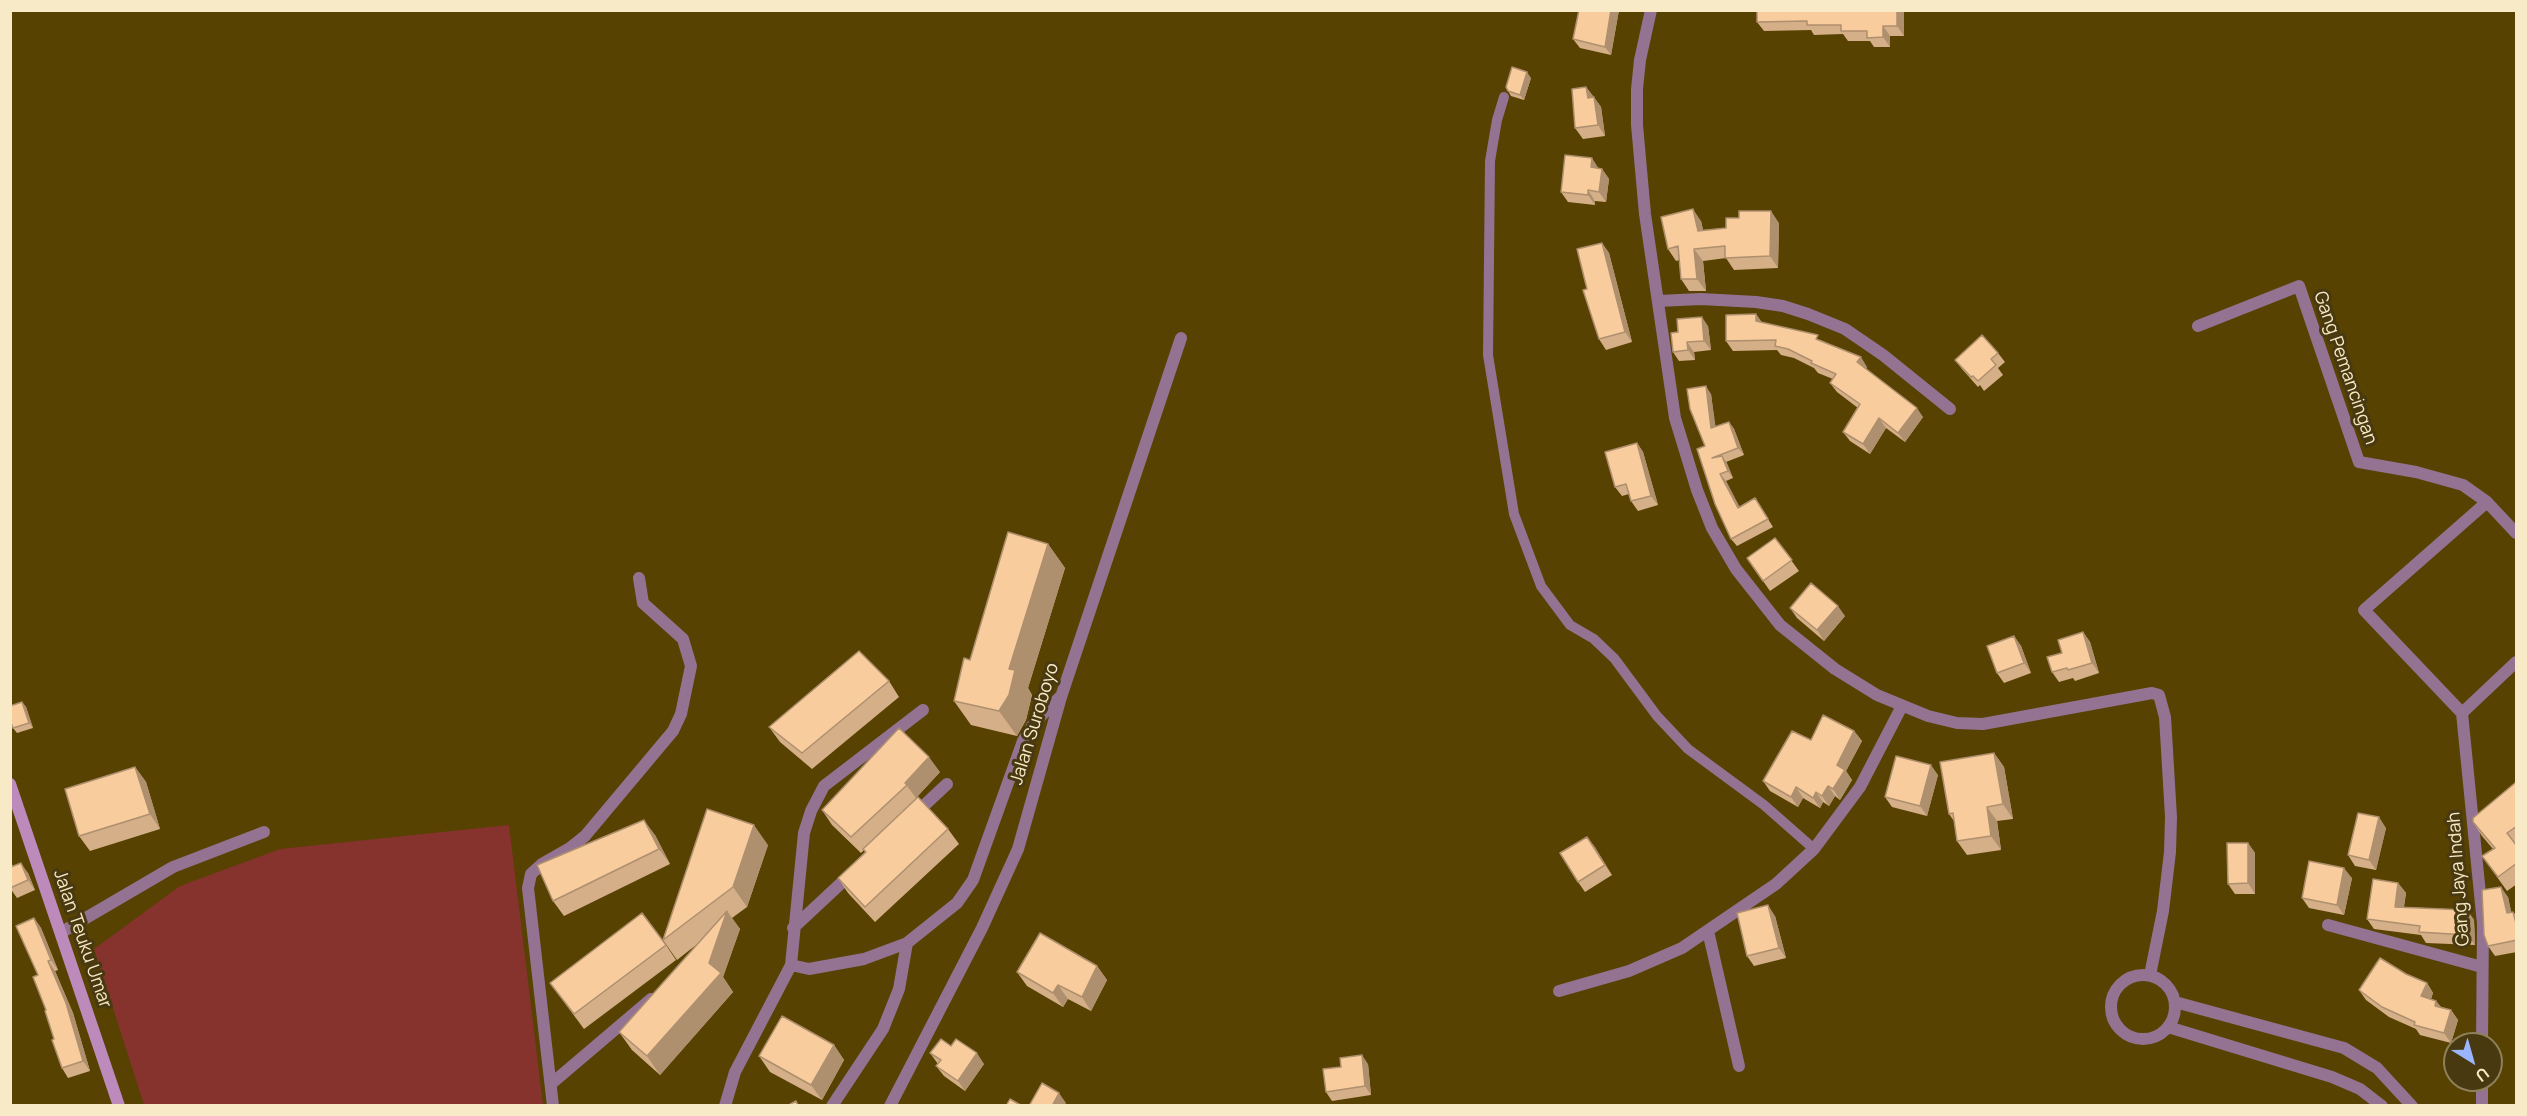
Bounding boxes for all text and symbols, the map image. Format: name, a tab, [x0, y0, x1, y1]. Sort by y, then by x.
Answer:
street label: Gang Pemancingan	[2309, 289, 2381, 447]
street label: Jalan Suroboyo	[1006, 660, 1064, 788]
street label: Gang Jaya Indah	[2444, 811, 2474, 947]
street label: Jalan Teuku Umar	[48, 867, 116, 1011]
north arrow	[2443, 1032, 2503, 1092]
text: U	[2471, 1063, 2494, 1087]

